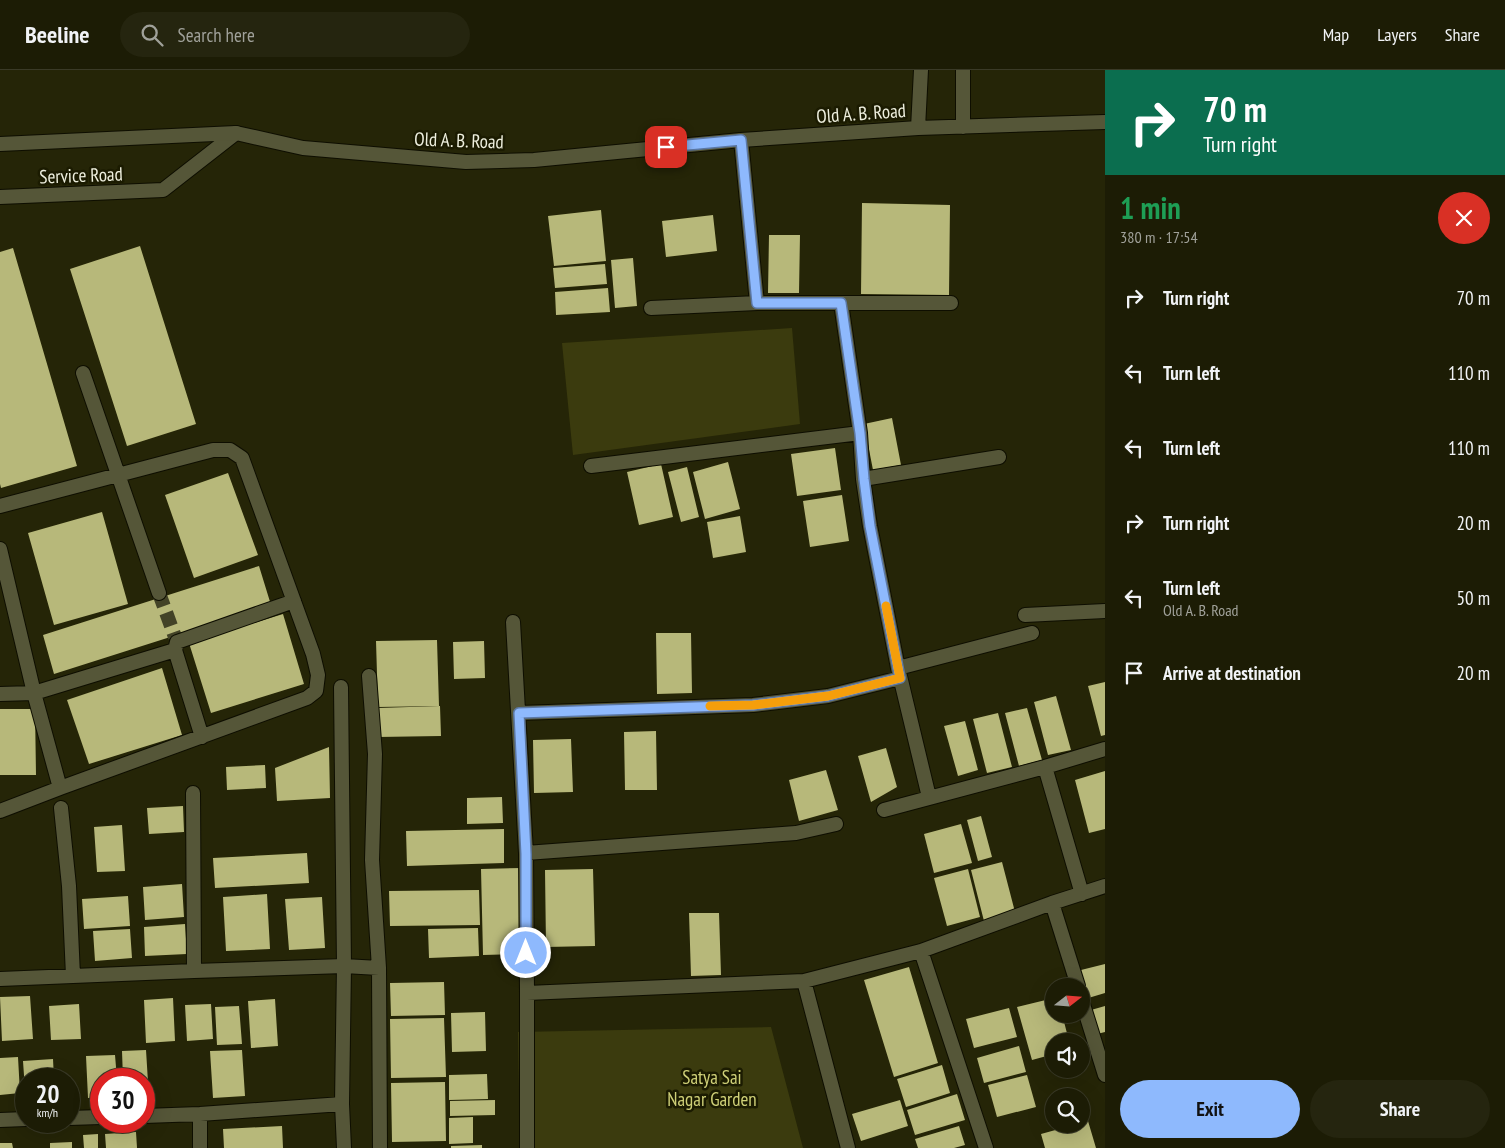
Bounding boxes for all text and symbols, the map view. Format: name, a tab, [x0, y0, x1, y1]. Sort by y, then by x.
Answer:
search box	[120, 12, 470, 57]
text: Beeline	[25, 19, 90, 50]
icon: search	[138, 21, 166, 49]
text: Search here	[178, 23, 255, 47]
text: Map	[1323, 23, 1349, 46]
text: Layers	[1377, 23, 1417, 46]
text: Share	[1445, 23, 1480, 46]
text: 70 m	[1203, 86, 1267, 132]
icon: right	[1120, 90, 1185, 155]
street label: Old A. B. Road	[815, 98, 907, 128]
street label: Old A. B. Road	[414, 126, 504, 154]
pin	[645, 126, 687, 168]
text: Turn right	[1203, 130, 1277, 158]
icon: arrive	[652, 133, 680, 161]
street label: Service Road	[39, 162, 123, 188]
text: 1 min	[1120, 188, 1181, 227]
button: close	[1438, 192, 1490, 244]
text: 380 m · 17:54	[1120, 227, 1198, 247]
icon: right	[1120, 284, 1148, 312]
text: Turn right	[1163, 286, 1229, 310]
text: 70 m	[1457, 286, 1490, 310]
icon: left	[1120, 359, 1148, 387]
text: Turn left	[1163, 361, 1220, 385]
text: 110 m	[1448, 361, 1490, 385]
icon: left	[1120, 434, 1148, 462]
text: Turn left	[1163, 436, 1220, 460]
text: 110 m	[1448, 436, 1490, 460]
icon: right	[1120, 509, 1148, 537]
text: Turn right	[1163, 511, 1229, 535]
text: 20 m	[1457, 511, 1490, 535]
text: Turn left	[1163, 576, 1220, 600]
icon: left	[1120, 584, 1148, 612]
text: 50 m	[1457, 586, 1490, 610]
text: Old A. B. Road	[1163, 600, 1239, 620]
icon: arrive	[1120, 659, 1148, 687]
text: Arrive at destination	[1163, 661, 1301, 685]
text: 20 m	[1457, 661, 1490, 685]
position arrow	[499, 926, 551, 978]
north arrow	[1045, 978, 1090, 1022]
map controls	[1045, 978, 1090, 1133]
button: sound	[1045, 1033, 1090, 1078]
park label: Satya Sai Nagar Garden	[667, 1065, 757, 1111]
speed limit sign: 30	[90, 1068, 155, 1133]
text: 20	[36, 1078, 59, 1110]
button: Exit	[1120, 1080, 1300, 1138]
button: Share	[1310, 1080, 1490, 1138]
button: search	[1045, 1088, 1090, 1133]
text: km/h	[37, 1105, 58, 1120]

